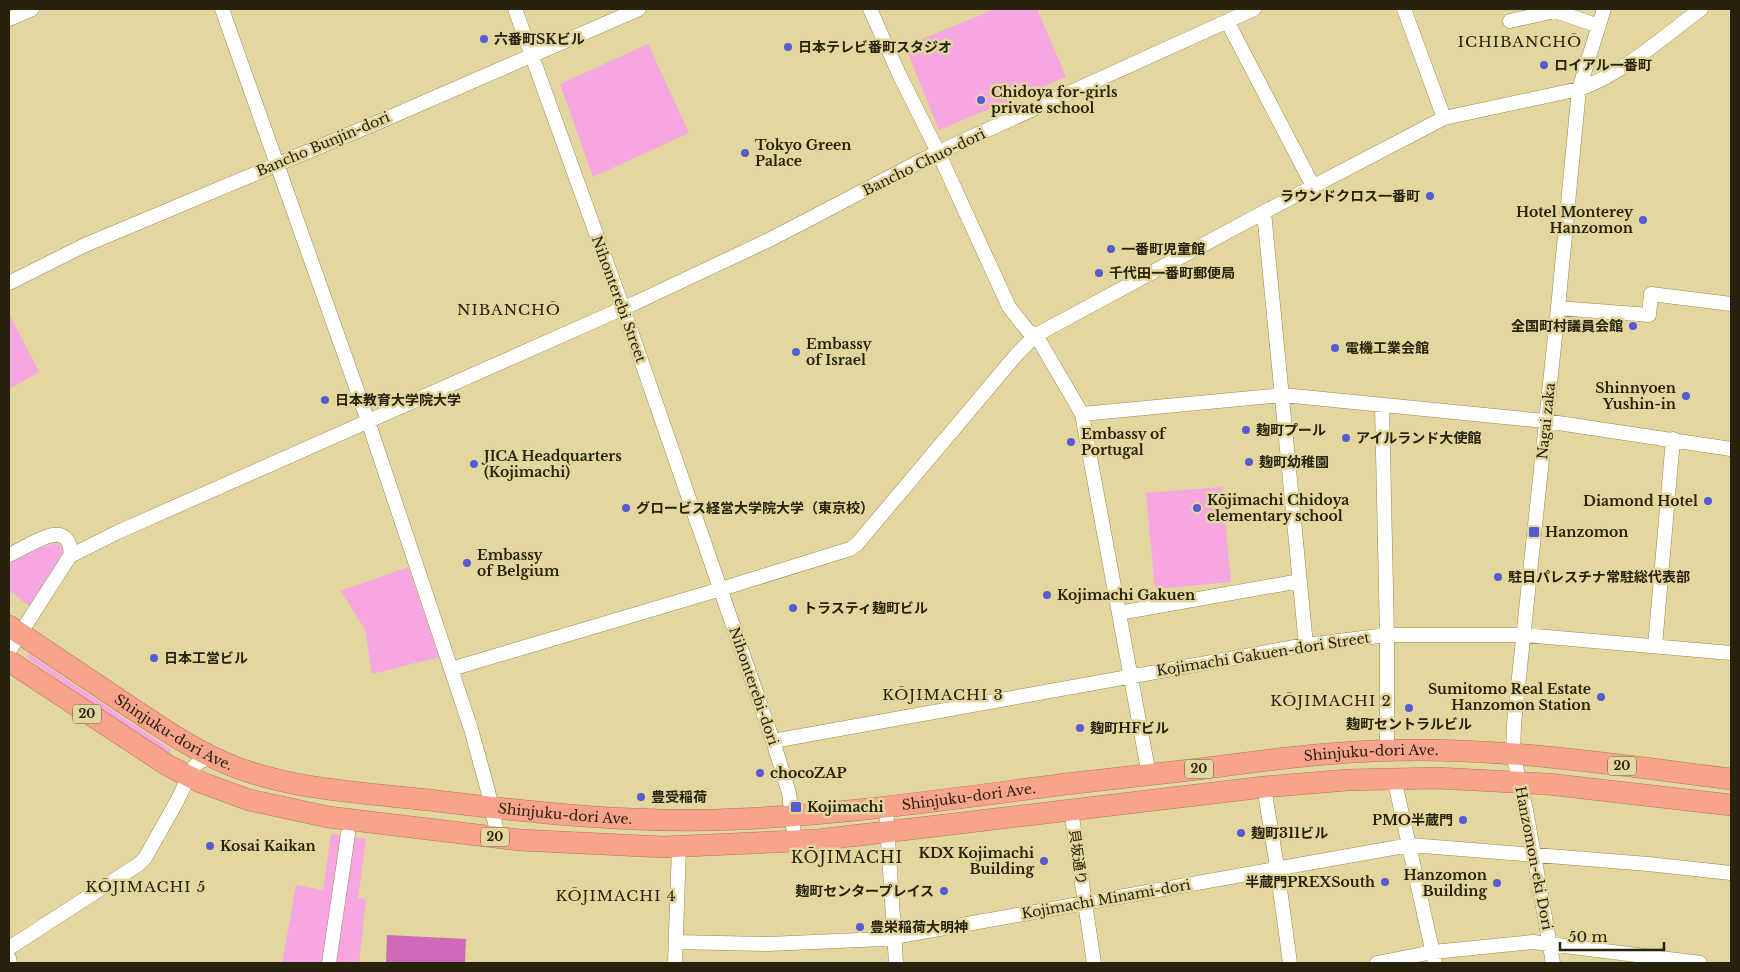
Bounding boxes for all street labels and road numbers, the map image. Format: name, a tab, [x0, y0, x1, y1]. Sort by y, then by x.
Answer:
street label: Bancho Bunjin-dori	[253, 108, 393, 180]
street label: Bancho Chuo-dori	[860, 124, 989, 200]
street label: Nihonterebi Street	[588, 233, 651, 366]
street label: Nagai zaka	[1533, 382, 1559, 460]
street label: Nihonterebi-dori	[725, 624, 783, 748]
street label: Kojimachi Gakuen-dori Street	[1155, 628, 1372, 680]
street label: Shinjuku-dori Ave.	[111, 690, 235, 774]
road number: 20	[73, 704, 101, 724]
street label: Shinjuku-dori Ave.	[1303, 741, 1439, 765]
road number: 20	[1608, 756, 1636, 776]
road number: 20	[1185, 760, 1213, 779]
street label: Shinjuku-dori Ave.	[901, 779, 1037, 814]
street label: Hanzomon-eki Dori	[1511, 785, 1557, 932]
street label: Shinjuku-dori Ave.	[497, 799, 633, 828]
road number: 20	[481, 828, 509, 846]
street label: 貝坂通り	[1065, 828, 1091, 886]
street label: Kojimachi Minami-dori	[1020, 875, 1192, 923]

